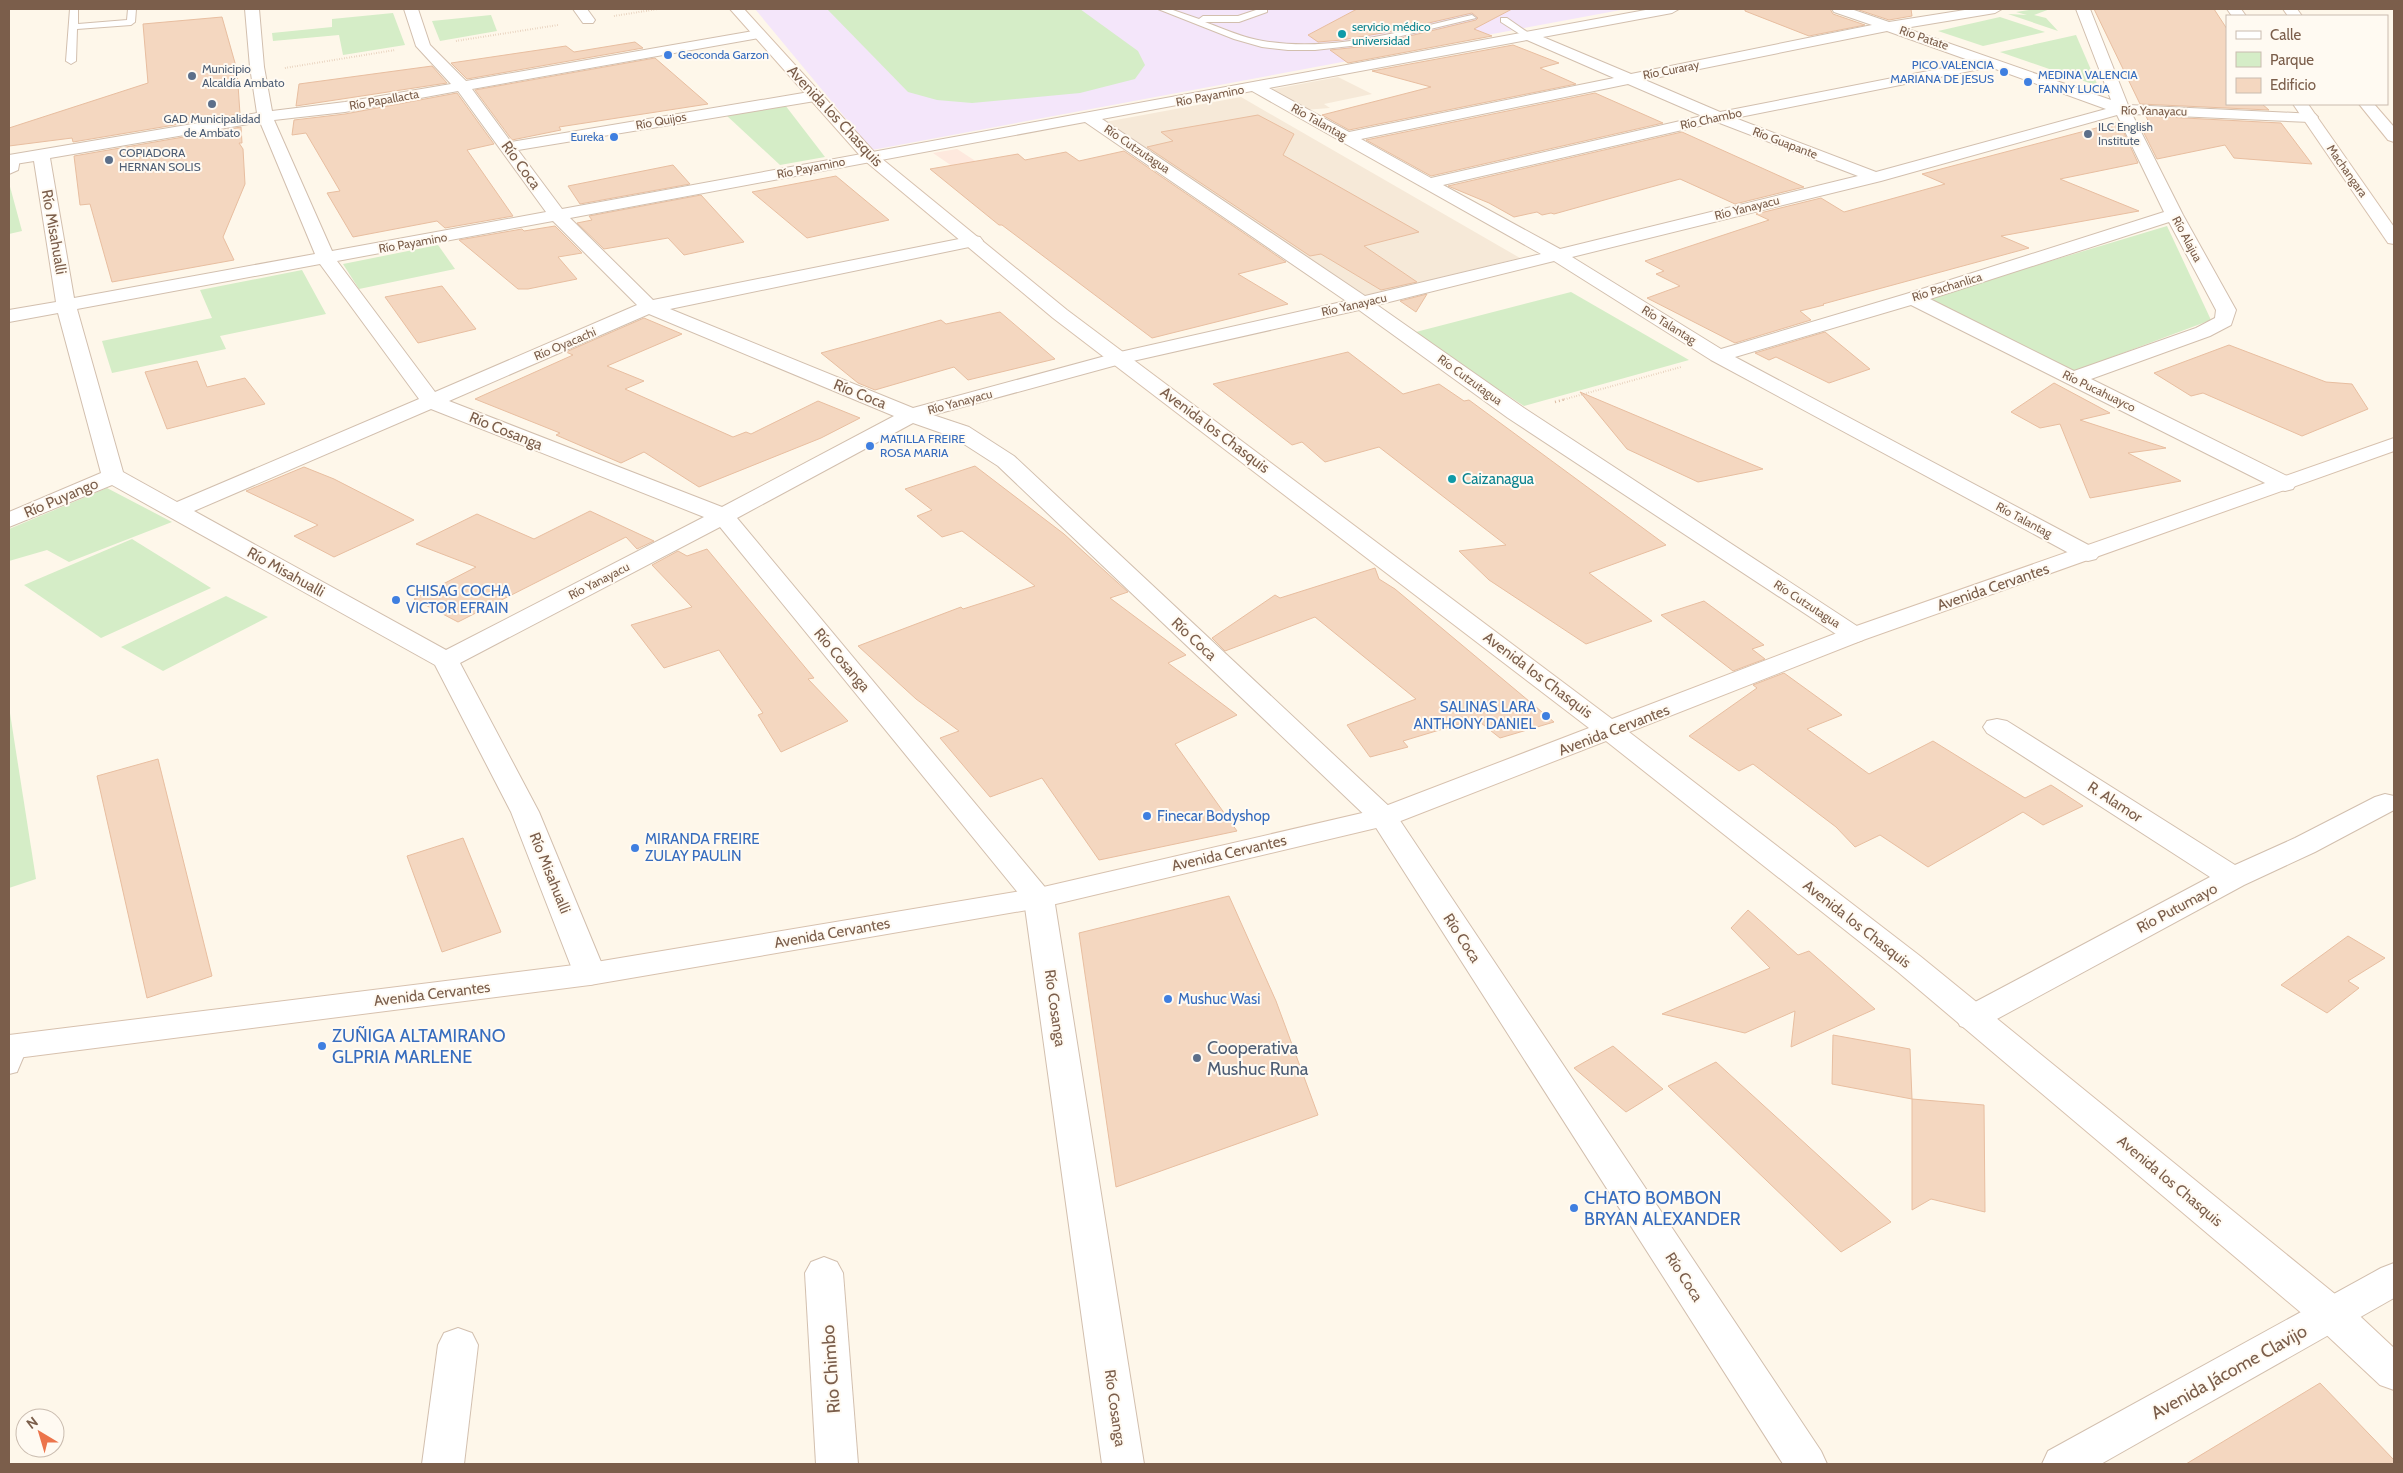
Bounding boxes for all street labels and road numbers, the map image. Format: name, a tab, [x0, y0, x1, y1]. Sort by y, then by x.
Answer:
street label: Rio Patate	[1898, 22, 1951, 53]
street label: Río Curaray	[1641, 57, 1700, 82]
street label: Avenida los Chasquis	[783, 62, 887, 170]
street label: Río Payamino	[1174, 81, 1246, 109]
street label: Río Papallacta	[348, 86, 420, 113]
street label: Río Talantag	[1289, 100, 1351, 144]
street label: Río Yanayacu	[2121, 102, 2187, 119]
street label: Río Chambo	[1679, 105, 1743, 132]
street label: Río Quijos	[634, 109, 687, 132]
street label: Río Cutzutagua	[1101, 121, 1173, 176]
street label: Río Guapante	[1751, 123, 1820, 162]
street label: Río Coca	[498, 137, 545, 193]
street label: Machangara	[2324, 141, 2371, 200]
street label: Río Payamino	[775, 153, 847, 181]
street label: Río Misahualli	[38, 188, 70, 276]
street label: Río Yanayacu	[1713, 192, 1781, 223]
street label: Río Alajua	[2169, 213, 2206, 264]
street label: Río Payamino	[377, 229, 449, 256]
street label: Río Pachanlica	[1910, 269, 1984, 304]
street label: Río Yanayacu	[1320, 290, 1388, 319]
street label: Río Talantag	[1639, 302, 1700, 348]
street label: Río Oyacachi	[532, 324, 598, 363]
street label: Río Cutzutagua	[1435, 351, 1506, 408]
street label: Río Pucahuayco	[2060, 366, 2139, 415]
street label: Río Coca	[831, 375, 890, 413]
street label: Avenida los Chasquis	[1157, 383, 1273, 477]
street label: Río Yanayacu	[926, 386, 994, 417]
street label: Río Cosanga	[467, 408, 546, 454]
street label: Río Puyango	[21, 474, 101, 522]
street label: Río Talantag	[1994, 499, 2056, 541]
street label: Río Misahualli	[244, 543, 328, 601]
street label: Río Yanayacu	[566, 559, 632, 602]
street label: Avenida Cervantes	[1935, 559, 2051, 615]
street label: Río Cutzutagua	[1771, 577, 1844, 631]
street label: Río Coca	[1168, 614, 1221, 665]
street label: Río Cosanga	[810, 625, 874, 696]
street label: Avenida los Chasquis	[1480, 628, 1596, 722]
street label: Avenida Cervantes	[1556, 701, 1672, 759]
street label: R. Alamor	[2084, 778, 2146, 826]
street label: Río Misahualli	[526, 830, 574, 916]
street label: Avenida Cervantes	[1170, 831, 1288, 875]
street label: Avenida los Chasquis	[1800, 876, 1914, 972]
street label: Río Putumayo	[2134, 879, 2220, 937]
street label: Río Coca	[1439, 910, 1485, 967]
street label: Avenida Cervantes	[773, 914, 891, 952]
street label: Río Cosanga	[1041, 968, 1069, 1048]
street label: Avenida Cervantes	[373, 978, 491, 1010]
street label: Avenida los Chasquis	[2114, 1132, 2226, 1230]
street label: Río Coca	[1661, 1249, 1707, 1306]
street label: Avenida Jácome Clavijo	[2147, 1320, 2311, 1424]
street label: Rio Chimbo	[817, 1324, 845, 1414]
street label: Río Cosanga	[1101, 1368, 1129, 1448]

